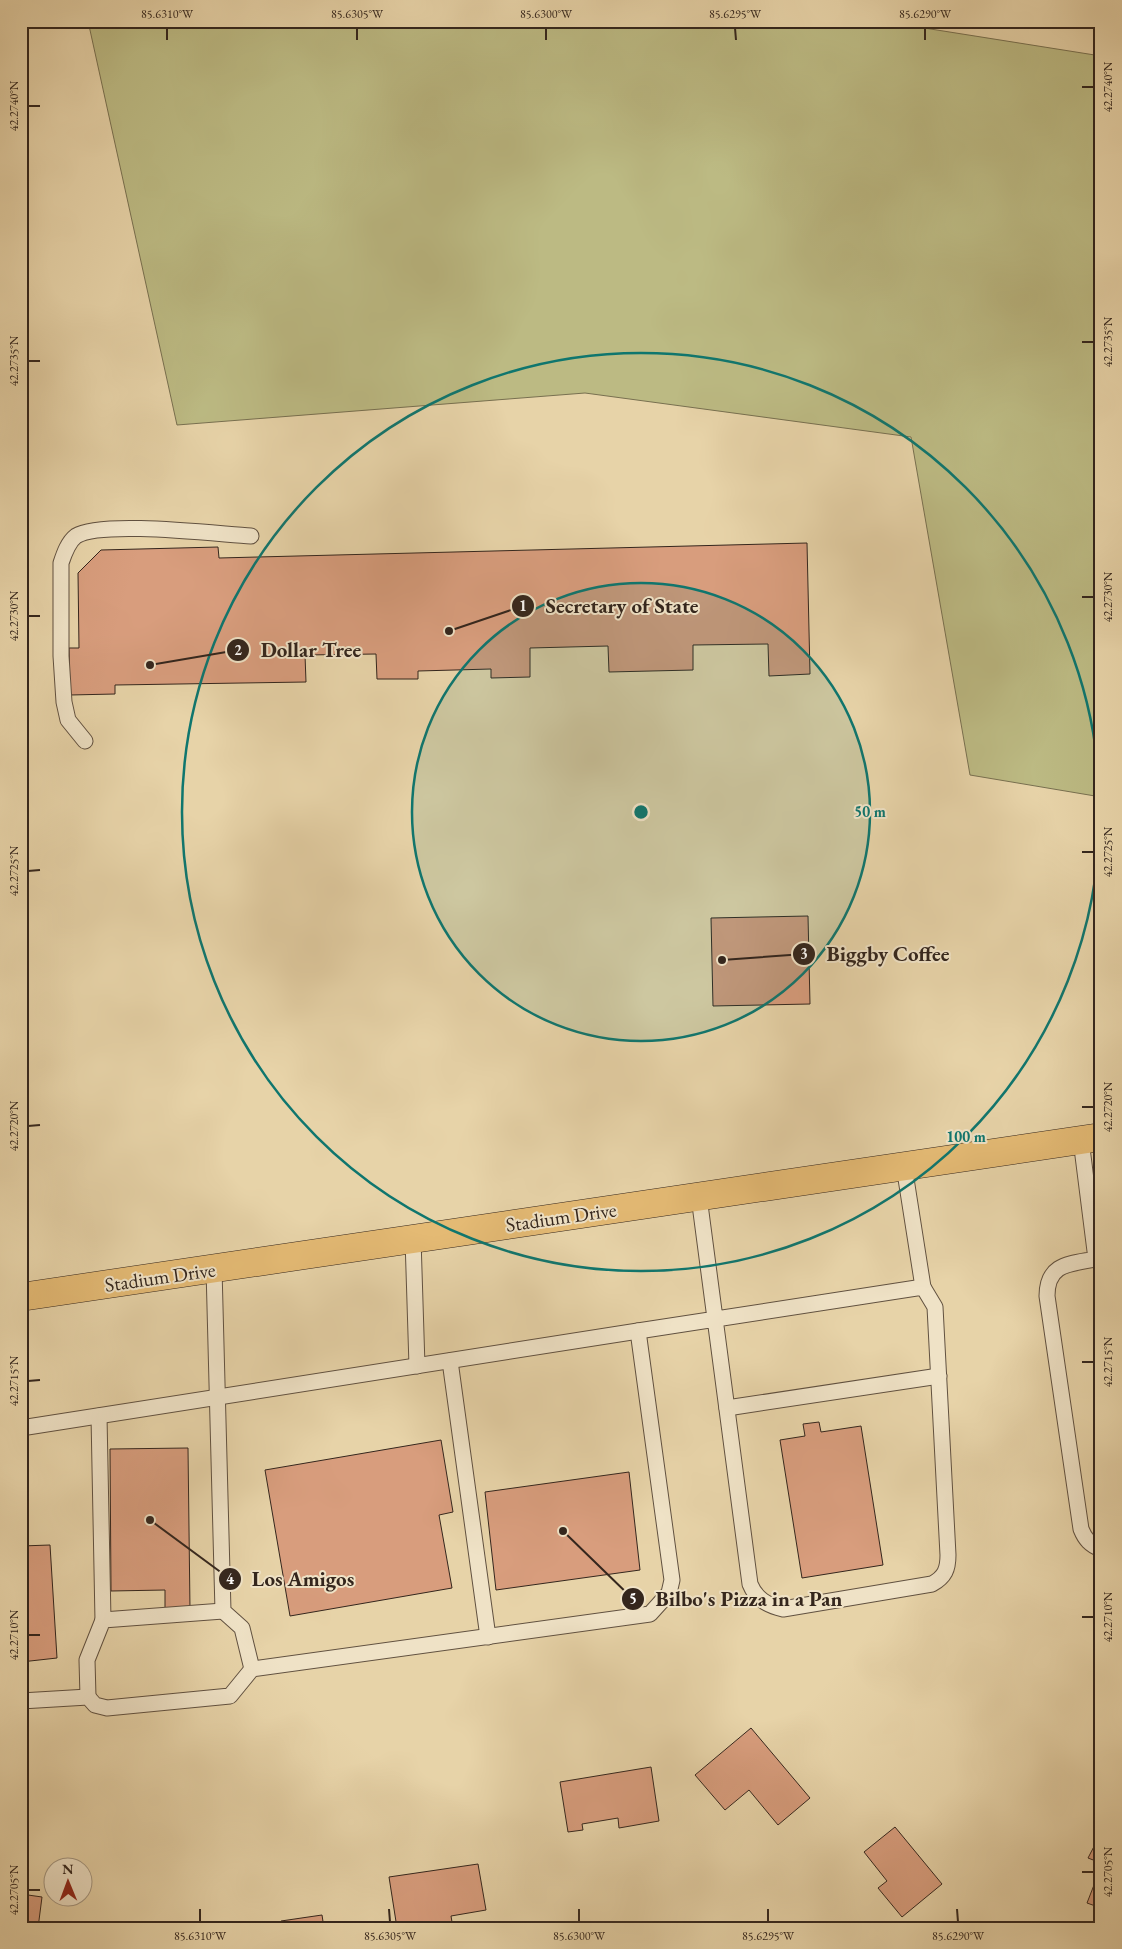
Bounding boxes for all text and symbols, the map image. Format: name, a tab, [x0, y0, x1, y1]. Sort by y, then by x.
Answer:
text: 85.6310°W	[141, 6, 194, 22]
text: 85.6305°W	[331, 6, 384, 22]
text: 85.6300°W	[520, 6, 573, 22]
text: 85.6295°W	[709, 6, 762, 22]
text: 85.6290°W	[899, 6, 952, 22]
text: 42.2740°N	[1100, 61, 1116, 112]
text: 42.2740°N	[6, 80, 22, 131]
text: 42.2735°N	[1100, 316, 1116, 367]
text: 42.2735°N	[6, 335, 22, 386]
text: 42.2730°N	[1100, 571, 1116, 622]
callout: Secretary of State	[511, 588, 709, 624]
text: 42.2730°N	[6, 590, 22, 641]
text: Secretary of State	[545, 592, 699, 619]
text: 1	[519, 596, 527, 615]
callout: Dollar Tree	[226, 632, 371, 668]
text: Dollar Tree	[261, 636, 361, 663]
text: 2	[234, 640, 242, 659]
text: 50 m	[854, 802, 886, 821]
centre of rings	[632, 803, 650, 821]
text: 42.2725°N	[1100, 826, 1116, 877]
text: 42.2725°N	[6, 845, 22, 896]
callout: Biggby Coffee	[792, 936, 960, 972]
text: Biggby Coffee	[827, 940, 950, 967]
text: 3	[800, 944, 808, 963]
text: 42.2720°N	[1100, 1081, 1116, 1132]
text: 42.2720°N	[6, 1100, 22, 1151]
text: 100 m	[946, 1127, 986, 1146]
street label: Stadium Drive	[504, 1196, 618, 1238]
street label: Stadium Drive	[103, 1256, 217, 1298]
text: 42.2715°N	[1100, 1336, 1116, 1387]
text: 42.2715°N	[6, 1355, 22, 1406]
callout: Los Amigos	[217, 1561, 365, 1597]
text: Los Amigos	[252, 1565, 354, 1592]
text: 4	[226, 1569, 235, 1588]
callout: Bilbo's Pizza in a Pan	[620, 1581, 852, 1617]
text: Bilbo's Pizza in a Pan	[656, 1585, 843, 1612]
text: 5	[629, 1589, 637, 1608]
text: 42.2710°N	[1100, 1591, 1116, 1642]
text: 42.2710°N	[6, 1609, 22, 1660]
text: 42.2705°N	[1100, 1846, 1116, 1897]
north arrow	[42, 1856, 92, 1906]
text: N	[62, 1860, 74, 1878]
text: 42.2705°N	[6, 1864, 22, 1915]
text: 85.6310°W	[174, 1928, 227, 1944]
text: 85.6305°W	[364, 1928, 417, 1944]
text: 85.6300°W	[553, 1928, 606, 1944]
text: 85.6295°W	[742, 1928, 795, 1944]
text: 85.6290°W	[932, 1928, 985, 1944]

